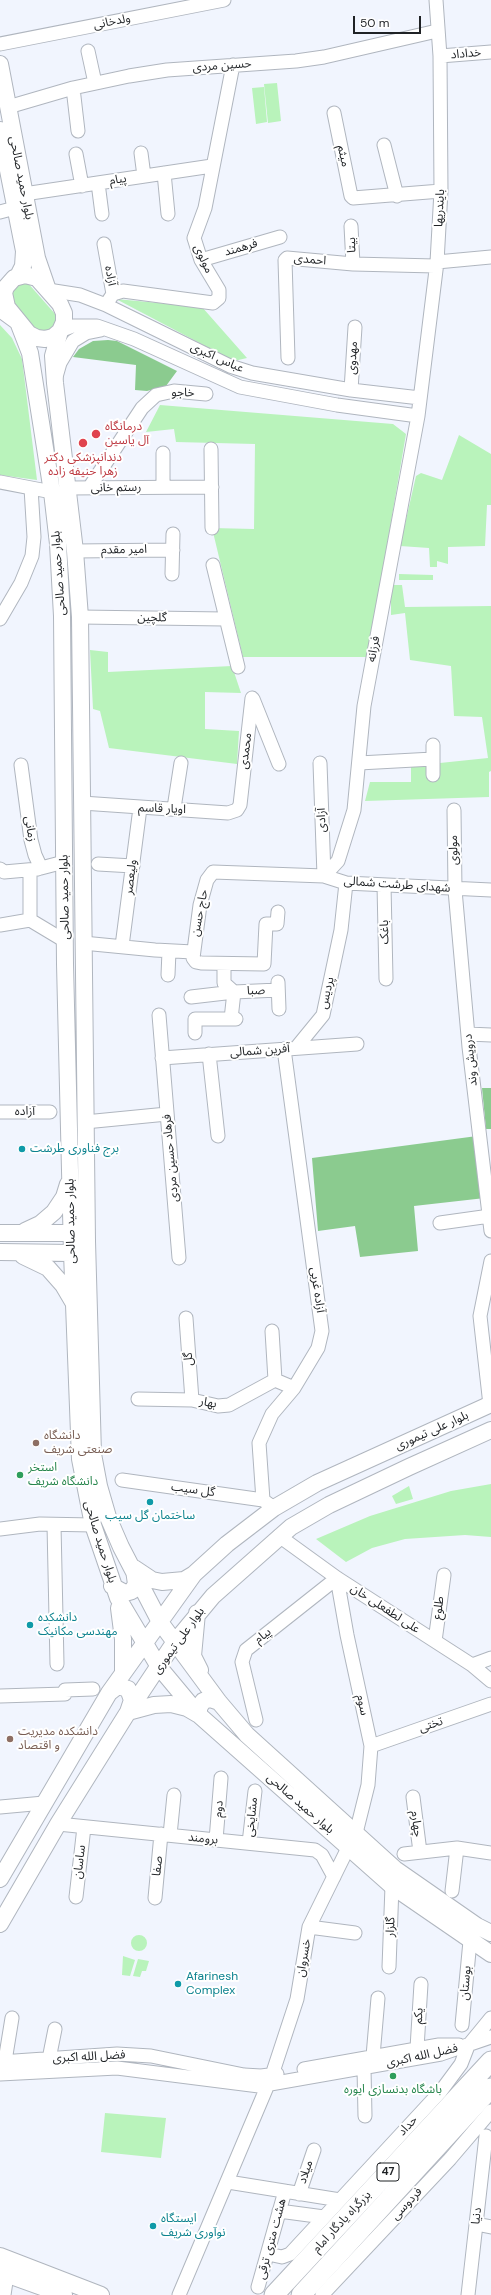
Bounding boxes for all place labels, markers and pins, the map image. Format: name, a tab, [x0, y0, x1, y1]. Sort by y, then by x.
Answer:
place label: درمانگاه آل یاسین	[105, 420, 149, 448]
marker: درمانگاه آل یاسین	[90, 428, 102, 440]
marker: دندانپزشکی دکتر زهرا حنیفه زاده	[77, 437, 89, 449]
place label: دندانپزشکی دکتر زهرا حنیفه زاده	[44, 451, 122, 479]
place label: برج فناوری طرشت	[30, 1142, 119, 1156]
marker: برج فناوری طرشت	[17, 1144, 27, 1154]
place label: دانشگاه صنعتی شریف	[44, 1429, 112, 1457]
marker: دانشگاه صنعتی شریف	[31, 1438, 41, 1448]
place label: استخر دانشگاه شریف	[28, 1461, 98, 1489]
marker: استخر دانشگاه شریف	[15, 1470, 25, 1480]
marker: ساختمان گل سیب	[145, 1497, 155, 1507]
place label: ساختمان گل سیب	[105, 1509, 195, 1523]
place label: دانشکده مهندسی مکانیک	[38, 1611, 118, 1639]
marker: دانشکده مهندسی مکانیک	[25, 1620, 35, 1630]
place label: دانشکده مدیریت و اقتصاد	[18, 1725, 98, 1753]
marker: دانشکده مدیریت و اقتصاد	[5, 1734, 15, 1744]
place label: Afarinesh Complex	[186, 1970, 238, 1998]
marker: Afarinesh Complex	[173, 1979, 183, 1989]
marker: باشگاه بدنسازی ایوره	[388, 2071, 398, 2081]
place label: باشگاه بدنسازی ایوره	[344, 2083, 442, 2097]
place label: ایستگاه نوآوری شریف	[161, 2212, 225, 2240]
marker: ایستگاه نوآوری شریف	[148, 2221, 158, 2231]

